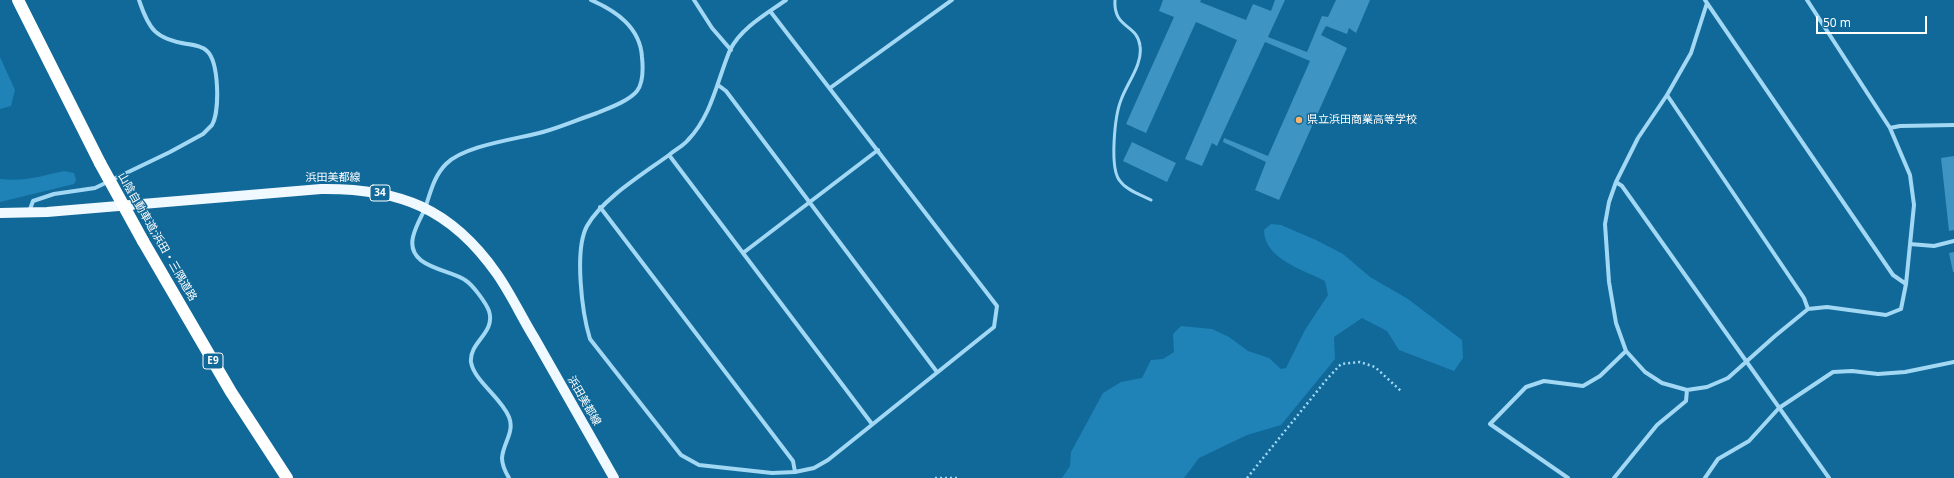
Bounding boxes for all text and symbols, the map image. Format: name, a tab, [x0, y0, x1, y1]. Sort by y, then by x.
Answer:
scale bar	[1818, 8, 1929, 34]
text: 50 m	[1823, 14, 1851, 31]
place label: 県立浜田商業高等学校	[1307, 113, 1417, 127]
marker: 県立浜田商業高等学校	[1294, 115, 1304, 125]
street label: 山陰自動車道;浜田・三隅道路	[115, 171, 199, 303]
street label: 浜田美都線	[306, 171, 360, 185]
road number: 34	[370, 185, 390, 201]
road number: E9	[203, 353, 223, 369]
street label: 浜田美都線	[565, 374, 603, 428]

